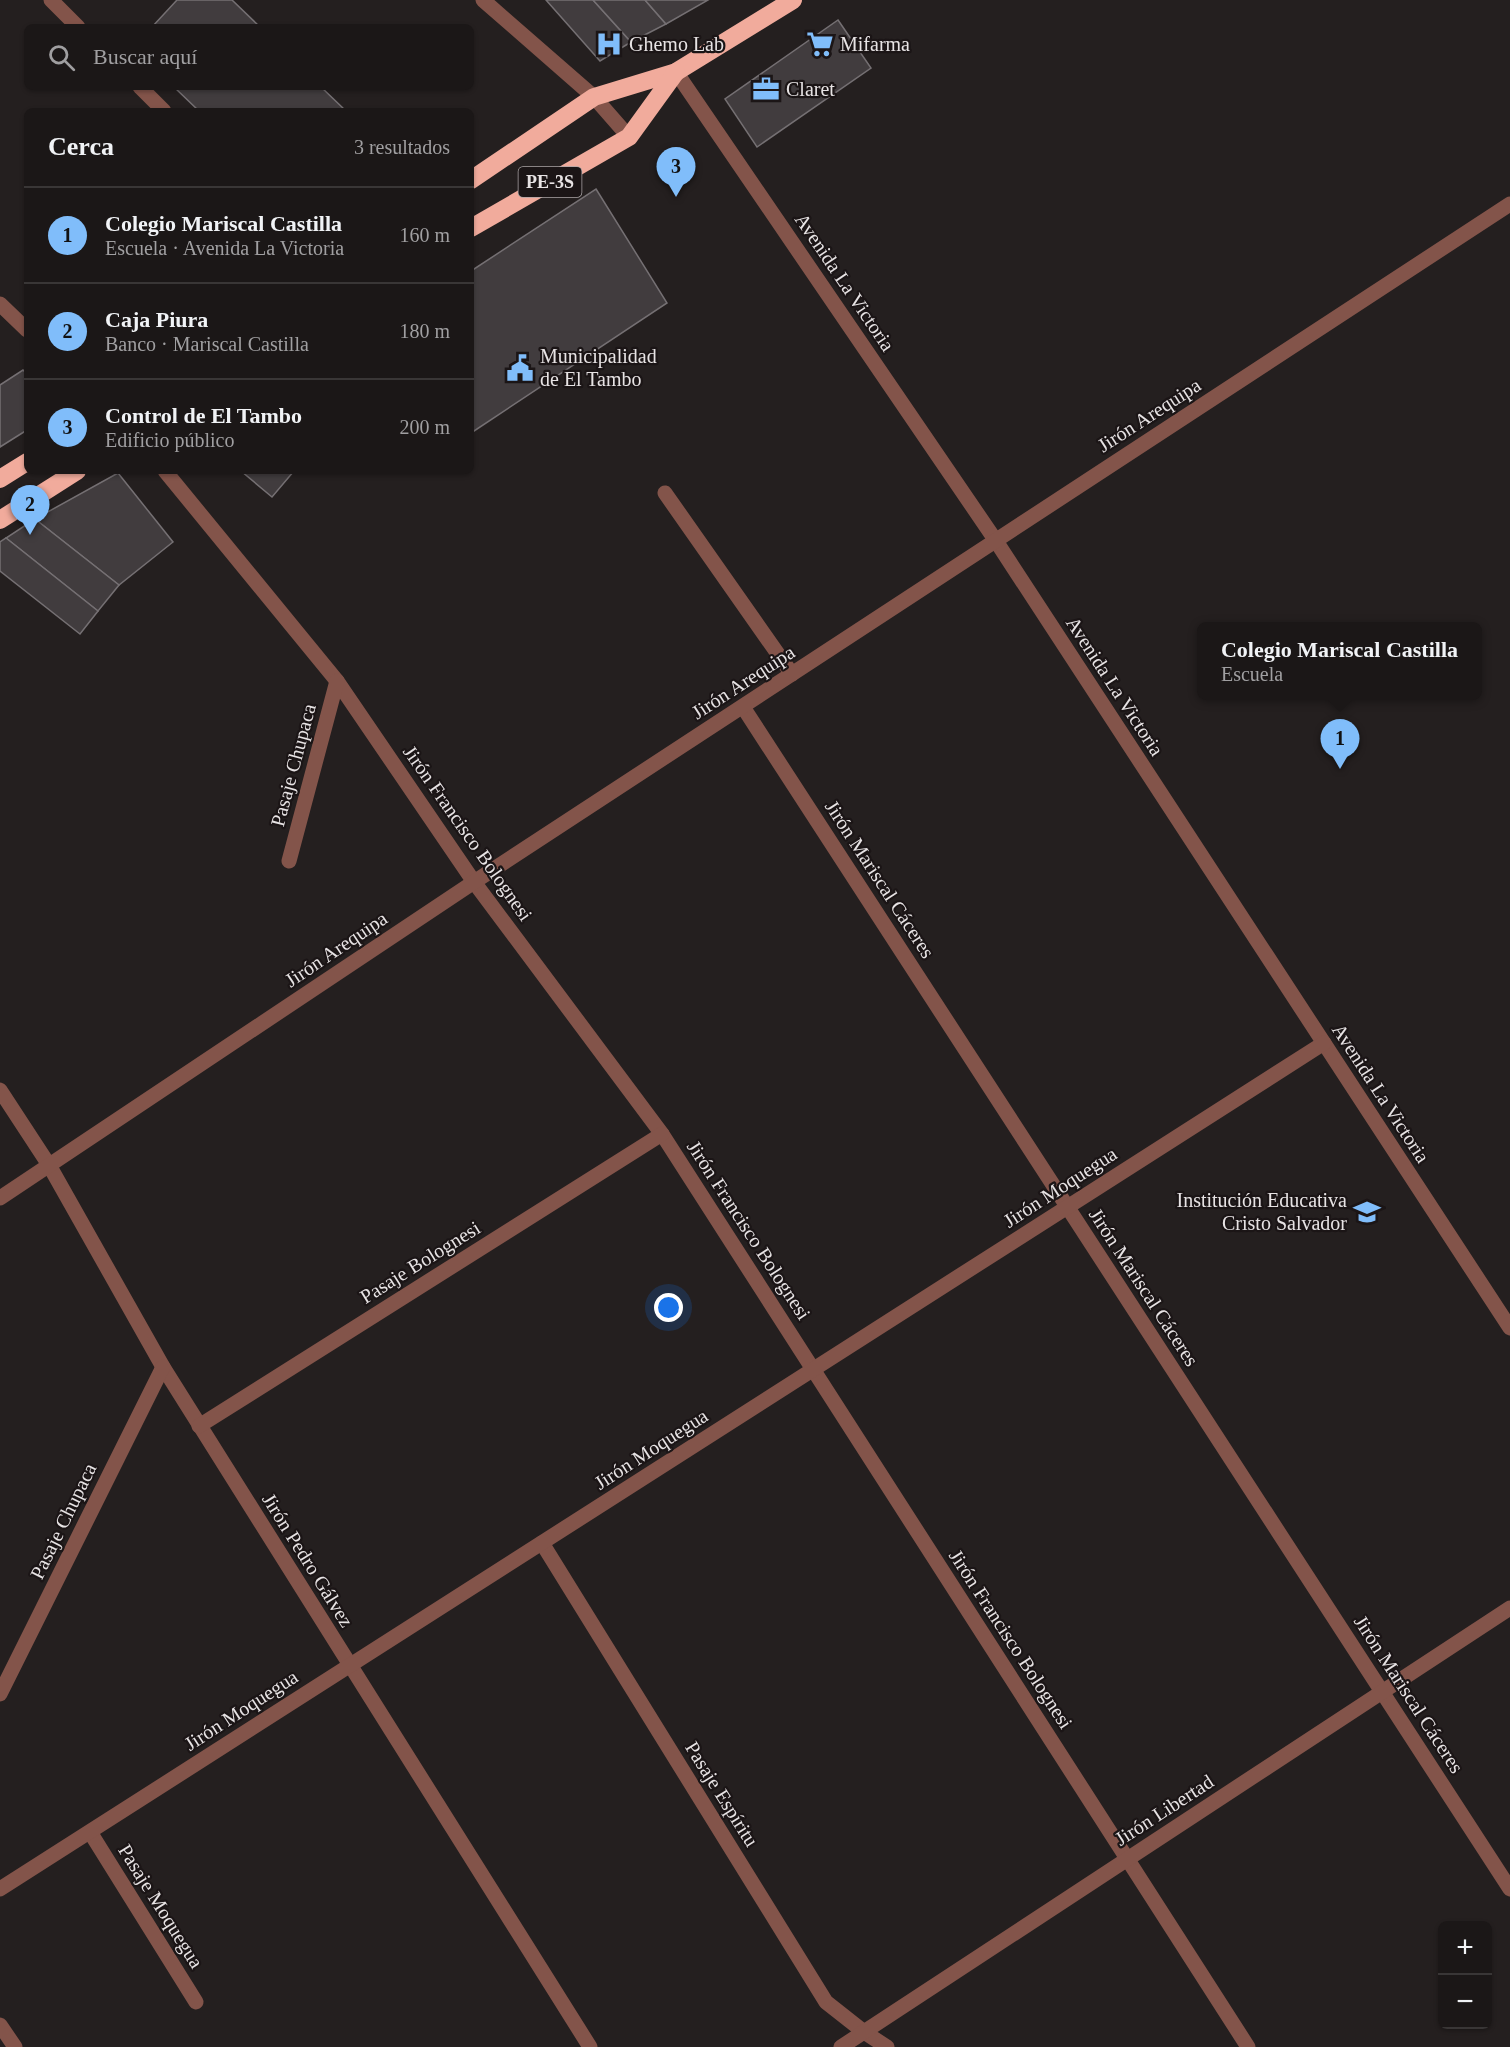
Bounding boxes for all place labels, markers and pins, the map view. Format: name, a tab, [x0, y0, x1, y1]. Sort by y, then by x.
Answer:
hospital icon: Ghemo Lab	[594, 29, 624, 59]
supermarket icon: Mifarma	[805, 29, 835, 59]
place label: Ghemo Lab	[629, 33, 724, 55]
place label: Mifarma	[840, 33, 910, 55]
office icon: Claret	[751, 74, 781, 104]
place label: Claret	[786, 78, 835, 100]
pin: 3	[656, 148, 696, 197]
place label: Municipalidad de El Tambo	[540, 345, 657, 390]
public building icon: Municipalidad de El Tambo	[505, 353, 535, 383]
pin: 2	[10, 486, 50, 535]
pin: 1	[1320, 720, 1360, 769]
place label: Institución Educativa Cristo Salvador	[1176, 1189, 1347, 1234]
school or university icon: Institución Educativa Cristo Salvador	[1352, 1197, 1382, 1227]

